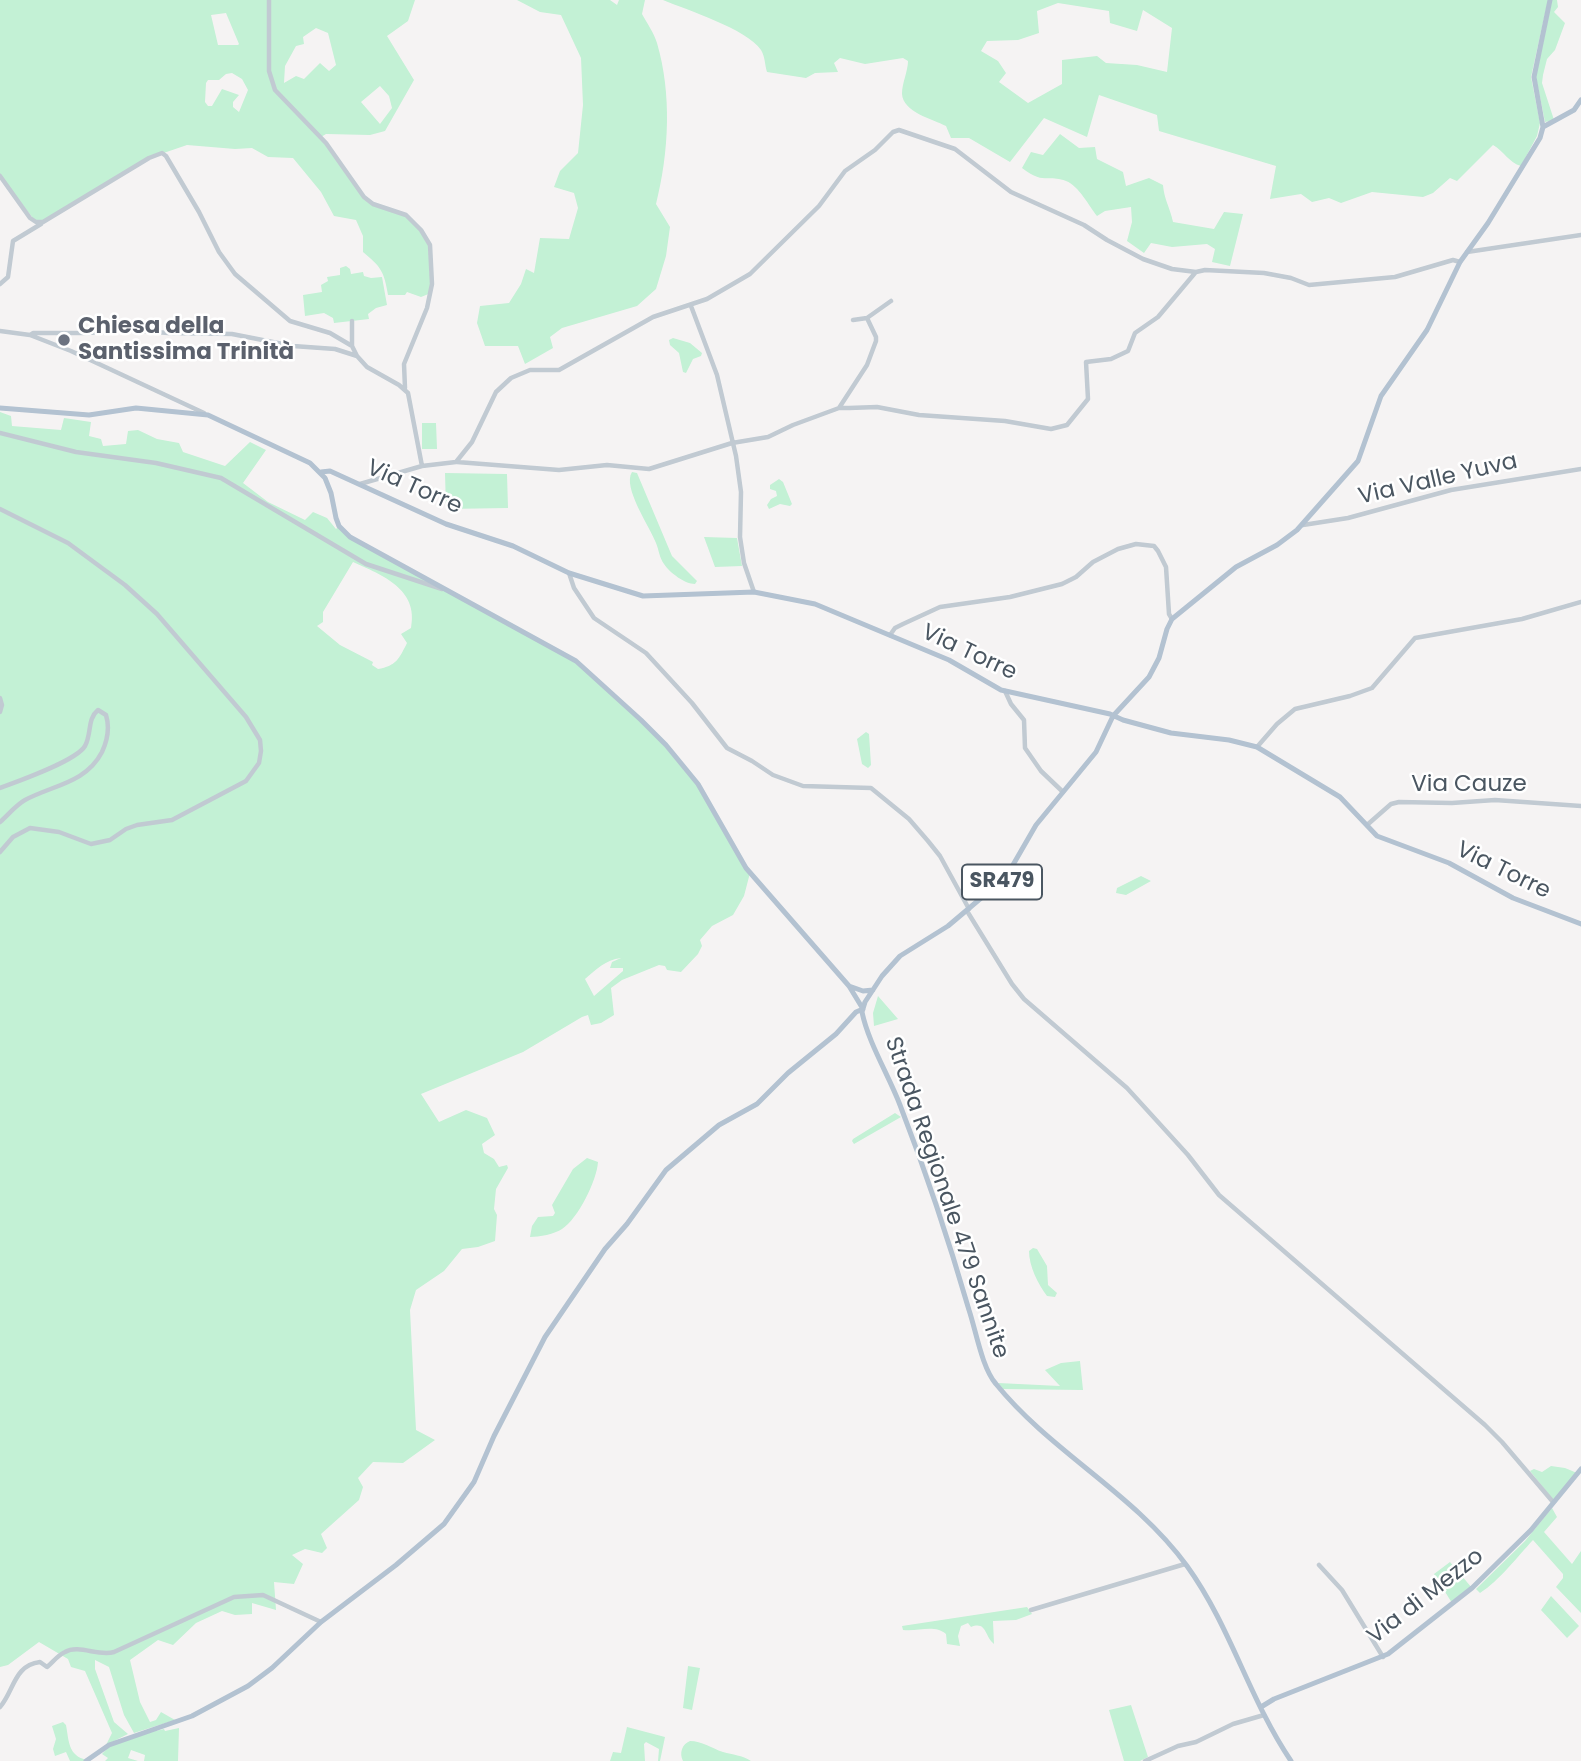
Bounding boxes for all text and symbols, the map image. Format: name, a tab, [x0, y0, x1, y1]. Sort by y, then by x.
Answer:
place label: Chiesa della Santissima Trinità	[78, 313, 294, 367]
marker: Chiesa della Santissima Trinità	[56, 332, 72, 348]
street label: Via Valle Yuva	[1356, 448, 1520, 512]
street label: Via Torre	[362, 455, 466, 521]
street label: Via Torre	[917, 619, 1021, 687]
street label: Via Cauze	[1411, 771, 1527, 799]
street label: Via Torre	[1451, 836, 1555, 906]
road number: SR479	[962, 864, 1042, 900]
street label: Strada Regionale 479 Sannite	[878, 1034, 1014, 1362]
street label: Via di Mezzo	[1362, 1543, 1490, 1651]

